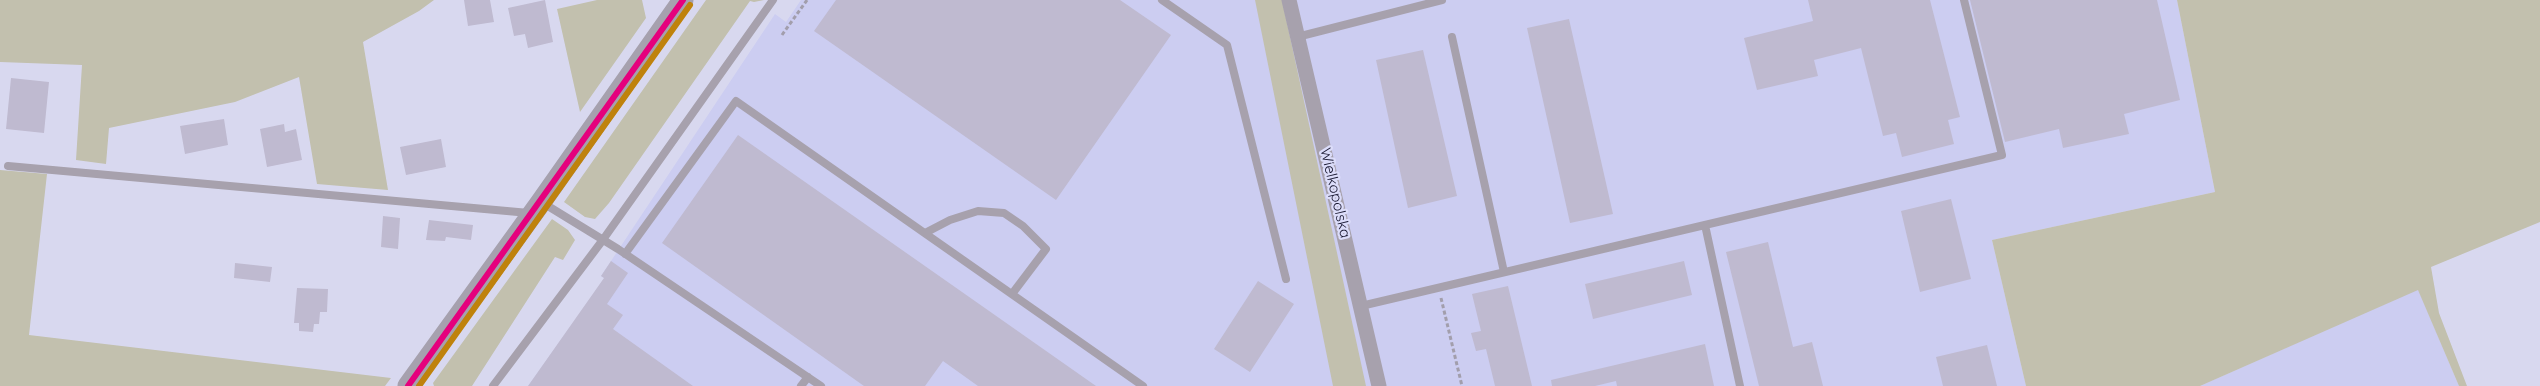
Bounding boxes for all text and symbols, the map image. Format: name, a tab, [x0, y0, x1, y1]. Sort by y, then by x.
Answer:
street label: Wielkopolska	[1316, 146, 1354, 240]

